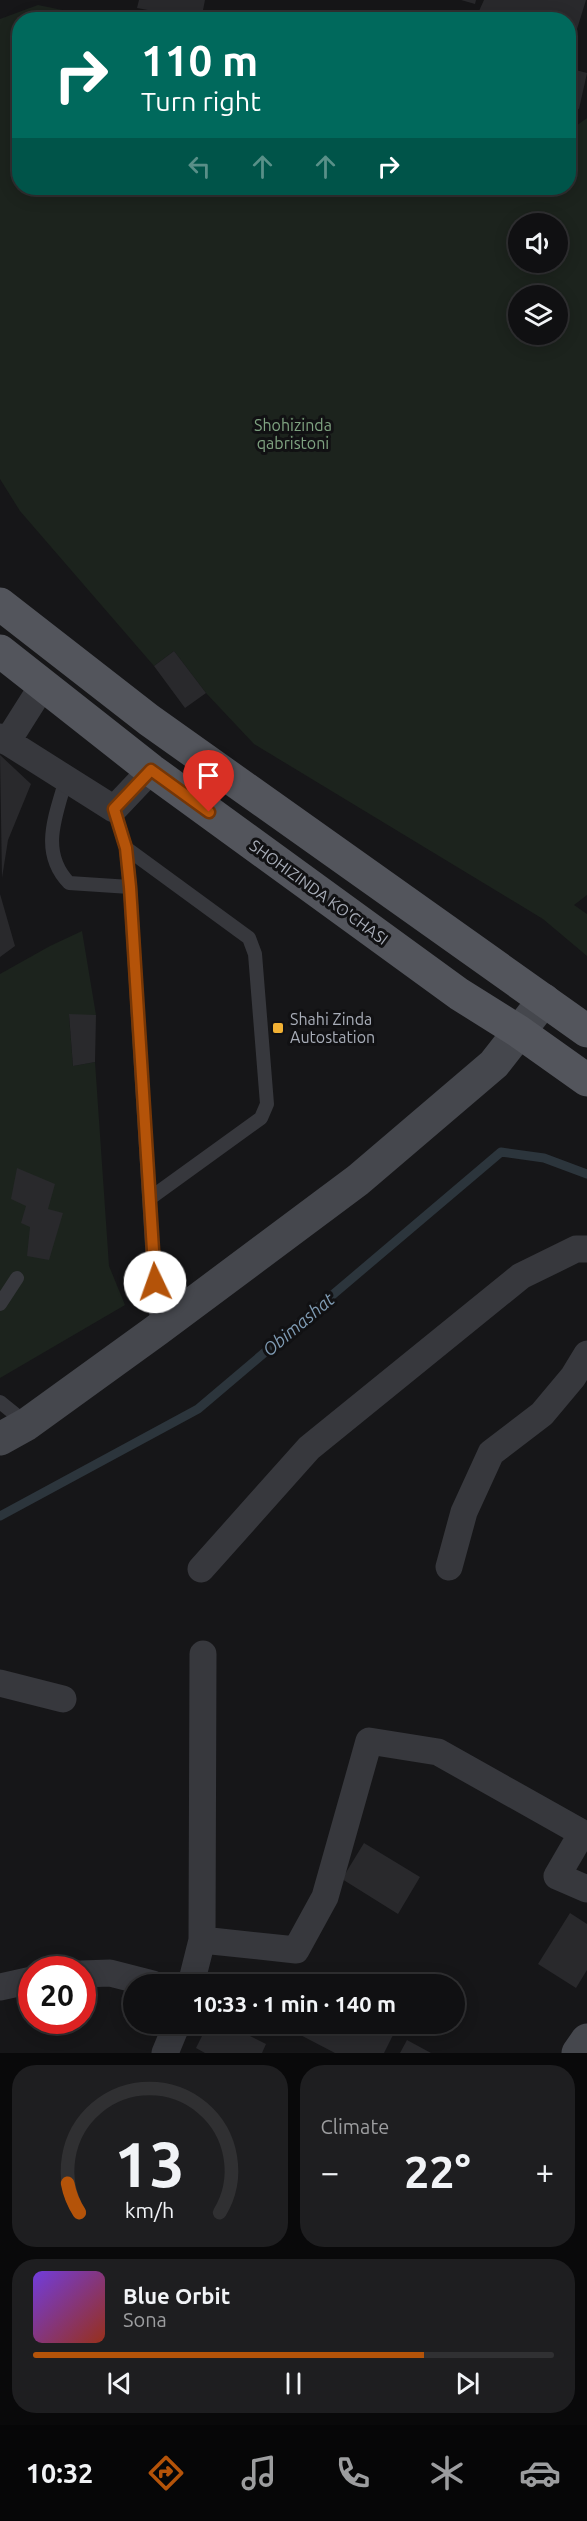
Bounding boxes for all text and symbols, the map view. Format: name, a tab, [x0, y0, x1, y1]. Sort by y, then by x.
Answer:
icon: right	[42, 36, 120, 114]
text: 110 m	[141, 37, 258, 84]
text: Turn right	[141, 86, 261, 116]
icon: left	[183, 150, 216, 183]
icon: ahead	[246, 150, 279, 183]
icon: ahead	[309, 150, 342, 183]
icon: right	[372, 150, 405, 183]
map controls	[508, 213, 568, 345]
button: sound	[508, 213, 568, 273]
button: layers	[508, 285, 568, 345]
park label: Shohizinda qabristoni	[254, 416, 332, 452]
pin	[183, 750, 234, 812]
icon: arrive	[192, 759, 225, 792]
street label: SHOHIZINDA KO'CHASI	[246, 836, 392, 948]
place label: Shahi Zinda Autostation	[290, 1010, 375, 1046]
marker: Shahi Zinda Autostation	[271, 1021, 285, 1035]
position arrow	[123, 1250, 187, 1314]
water label: Obimashat	[258, 1288, 339, 1360]
speed limit sign: 20	[18, 1956, 96, 2034]
text: 10:33 · 1 min · 140 m	[192, 1991, 396, 2016]
text: Climate	[321, 2115, 389, 2138]
text: 13	[115, 2129, 185, 2199]
text: 22°	[404, 2146, 471, 2197]
text: −	[321, 2153, 339, 2190]
text: +	[535, 2153, 554, 2190]
text: km/h	[125, 2198, 174, 2222]
text: Blue Orbit	[123, 2283, 230, 2308]
text: Sona	[123, 2308, 167, 2331]
icon: previous	[103, 2367, 136, 2400]
icon: pause	[277, 2367, 310, 2400]
icon: next	[451, 2367, 484, 2400]
icon: directions	[145, 2452, 187, 2494]
icon: music	[238, 2452, 280, 2494]
icon: phone	[332, 2452, 374, 2494]
icon: climate	[426, 2452, 468, 2494]
icon: car	[519, 2452, 561, 2494]
text: 10:32	[26, 2458, 93, 2488]

